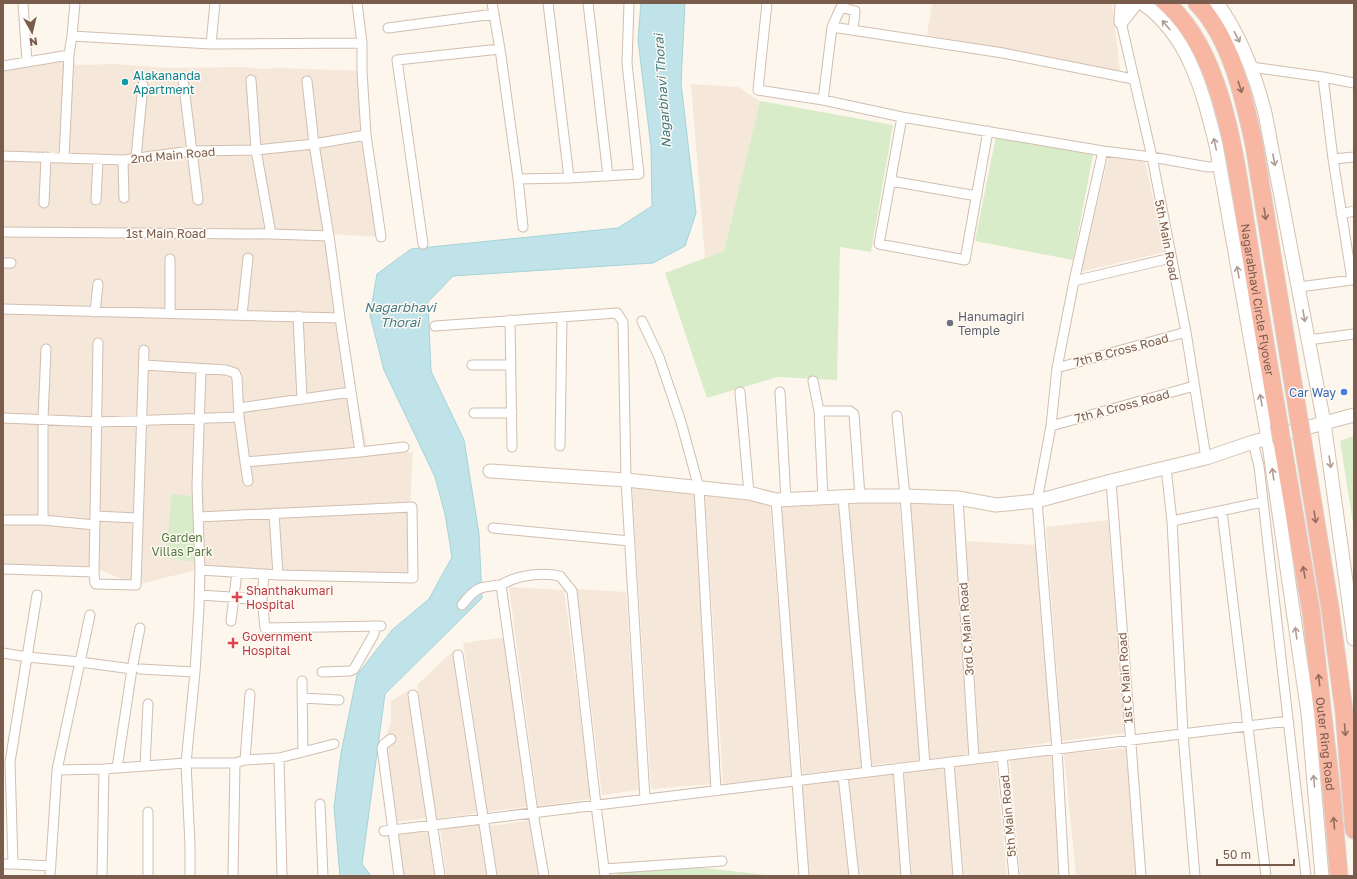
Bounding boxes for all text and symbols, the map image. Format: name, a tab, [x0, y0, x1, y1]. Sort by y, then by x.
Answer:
north arrow	[12, 12, 52, 52]
one-way arrow	[1162, 20, 1171, 31]
one-way arrow	[1234, 30, 1241, 42]
water label: Nagarbhavi Thorai	[650, 32, 674, 149]
text: N	[28, 35, 39, 49]
place label: Alakananda Apartment	[133, 68, 201, 97]
marker: Alakananda Apartment	[120, 77, 130, 87]
one-way arrow	[1237, 80, 1244, 93]
one-way arrow	[1211, 138, 1219, 151]
street label: 2nd Main Road	[130, 144, 216, 166]
one-way arrow	[1271, 154, 1279, 167]
street label: 5th Main Road	[1152, 198, 1182, 282]
one-way arrow	[1261, 207, 1269, 220]
street label: Nagarabhavi Circle Flyover	[1238, 222, 1278, 377]
street label: 1st Main Road	[126, 226, 206, 241]
one-way arrow	[1234, 266, 1242, 279]
water label: Nagarbhavi Thorai	[364, 299, 437, 330]
place label: Hanumagiri Temple	[958, 309, 1024, 338]
one-way arrow	[1300, 309, 1308, 322]
marker: Hanumagiri Temple	[945, 318, 955, 328]
street label: 7th B Cross Road	[1072, 330, 1170, 370]
place label: Car Way	[1289, 385, 1336, 400]
street label: 7th A Cross Road	[1073, 386, 1171, 426]
marker: Car Way	[1339, 387, 1349, 397]
one-way arrow	[1257, 394, 1265, 407]
one-way arrow	[1326, 455, 1334, 468]
one-way arrow	[1269, 468, 1277, 481]
one-way arrow	[1311, 510, 1319, 523]
park label: Garden Villas Park	[151, 530, 213, 559]
one-way arrow	[1300, 566, 1308, 579]
street label: 3rd C Main Road	[955, 582, 977, 676]
place label: Shanthakumari Hospital	[246, 583, 333, 612]
marker: Shanthakumari Hospital	[231, 591, 243, 603]
one-way arrow	[1292, 627, 1300, 640]
place label: Government Hospital	[242, 629, 313, 658]
street label: 1st C Main Road	[1114, 632, 1136, 724]
marker: Government Hospital	[227, 637, 239, 649]
one-way arrow	[1316, 674, 1323, 687]
street label: Outer Ring Road	[1313, 696, 1339, 791]
one-way arrow	[1342, 723, 1349, 736]
street label: 5th Main Road	[997, 774, 1019, 858]
one-way arrow	[1310, 775, 1318, 788]
one-way arrow	[1331, 817, 1338, 830]
scale bar	[1217, 841, 1294, 867]
text: 50 m	[1223, 847, 1251, 862]

